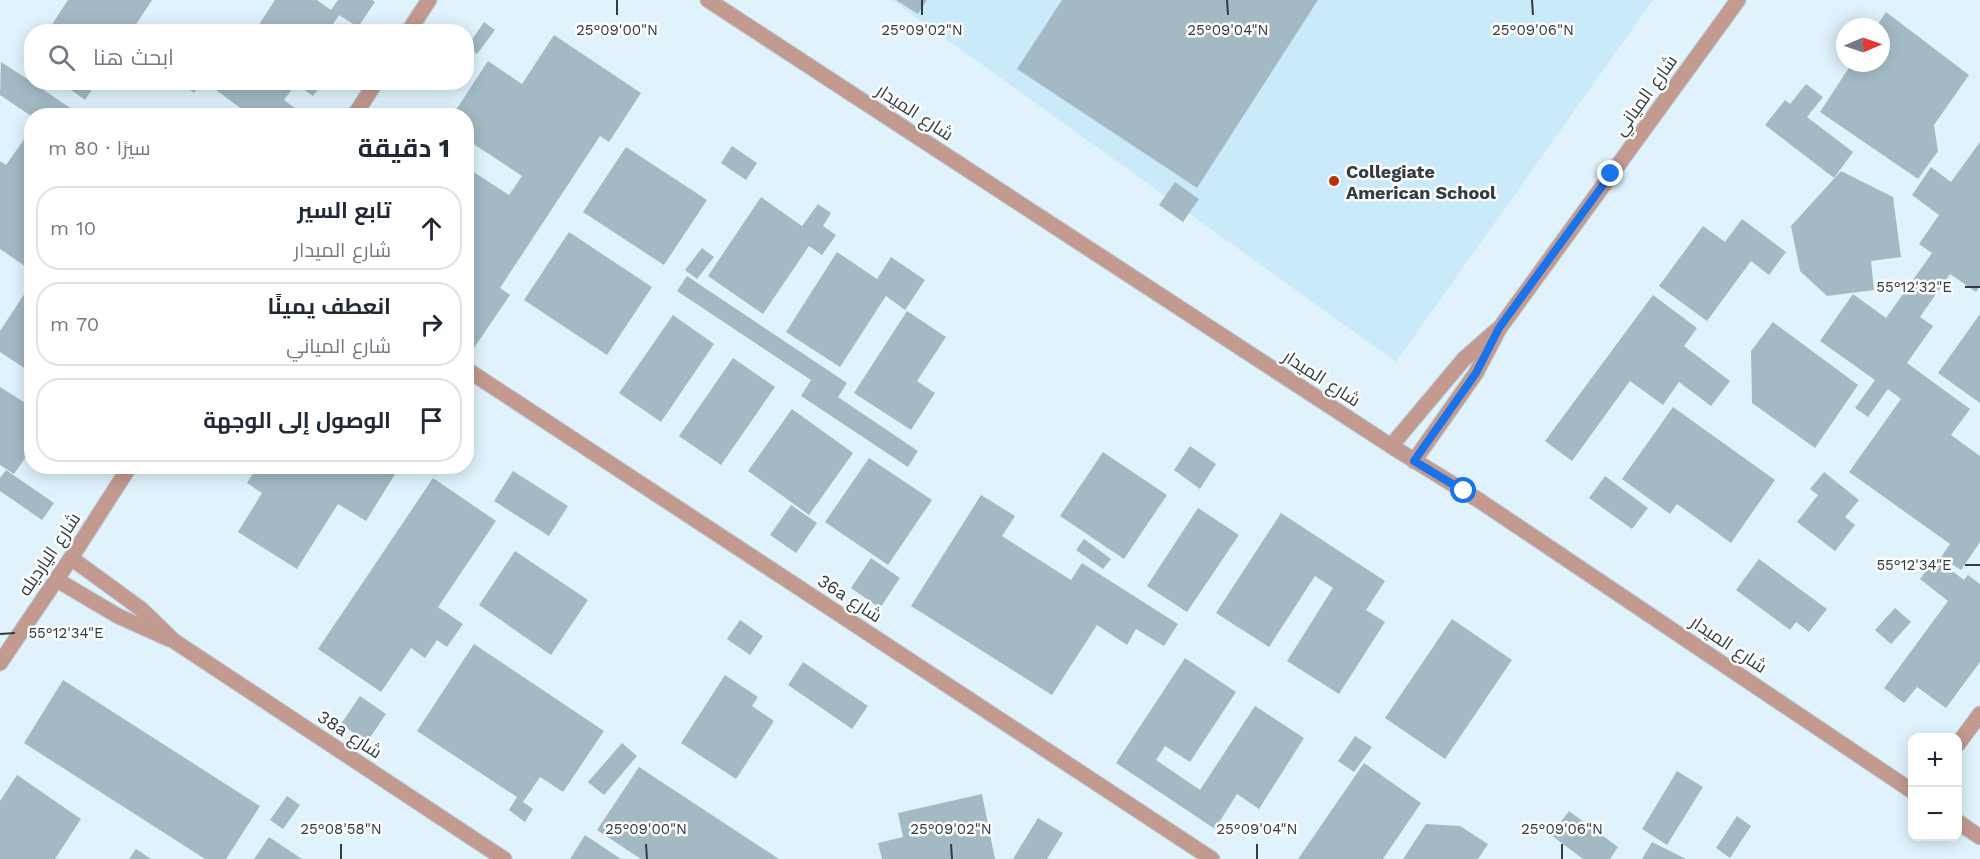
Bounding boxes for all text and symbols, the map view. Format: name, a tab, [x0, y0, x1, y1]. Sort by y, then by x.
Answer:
north arrow	[1836, 18, 1890, 72]
text: 25°09'00"N	[576, 21, 658, 39]
text: 25°09'02"N	[881, 21, 963, 39]
text: 25°09'04"N	[1187, 21, 1269, 39]
text: 25°09'06"N	[1492, 21, 1574, 39]
search box	[24, 24, 474, 90]
icon: search	[45, 41, 78, 74]
text: ابحث هنا	[93, 45, 174, 70]
street label: شارع المياني	[1609, 51, 1684, 142]
street label: شارع الميدار	[871, 79, 957, 146]
text: 1 دقيقة	[358, 133, 450, 163]
text: سيرًا · 80 m	[48, 136, 151, 160]
route end	[1597, 160, 1623, 186]
place label: Collegiate American School	[1346, 161, 1496, 203]
marker: Collegiate American School	[1327, 174, 1341, 188]
text: تابع السير	[297, 198, 391, 223]
icon: ahead	[415, 212, 448, 245]
text: 10 m	[50, 216, 96, 240]
text: شارع الميدار	[294, 238, 391, 262]
text: 55°12'32"E	[1876, 278, 1952, 296]
text: انعطف يمينًا	[267, 294, 391, 319]
icon: right	[415, 308, 448, 341]
text: 70 m	[50, 312, 99, 336]
text: شارع المياني	[286, 334, 391, 358]
street label: شارع الميدار	[1278, 345, 1364, 412]
icon: arrive	[415, 404, 448, 437]
text: الوصول إلى الوجهة	[203, 408, 391, 433]
route start	[1450, 477, 1476, 503]
street label: شارع اليارديله	[14, 509, 86, 601]
text: 55°12'34"E	[1876, 556, 1952, 574]
street label: 36a شارع	[813, 570, 886, 628]
street label: شارع الميدار	[1685, 610, 1771, 679]
text: 55°12'34"E	[28, 624, 104, 642]
street label: 38a شارع	[313, 705, 386, 764]
map controls	[1908, 733, 1962, 841]
button: +	[1908, 733, 1962, 787]
button: −	[1908, 787, 1962, 841]
text: 25°08'58"N	[300, 820, 382, 838]
text: 25°09'00"N	[605, 820, 687, 838]
text: 25°09'02"N	[910, 820, 992, 838]
text: 25°09'04"N	[1216, 820, 1298, 838]
text: 25°09'06"N	[1521, 820, 1603, 838]

